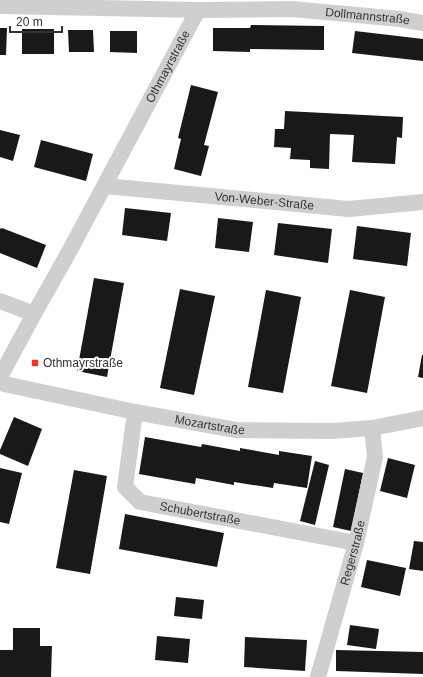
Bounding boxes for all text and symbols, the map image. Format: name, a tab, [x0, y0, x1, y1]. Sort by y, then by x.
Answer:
street label: Dollmannstraße	[325, 5, 411, 28]
scale bar	[10, 8, 62, 34]
text: 20 m	[16, 15, 43, 29]
street label: Othmayrstraße	[143, 28, 193, 105]
street label: Von-Weber-Straße	[214, 189, 315, 213]
place label: Othmayrstraße	[43, 356, 123, 370]
marker: Othmayrstraße	[30, 358, 40, 368]
street label: Mozartstraße	[174, 412, 245, 437]
street label: Schubertstraße	[158, 499, 242, 528]
street label: Regerstraße	[337, 519, 368, 587]

